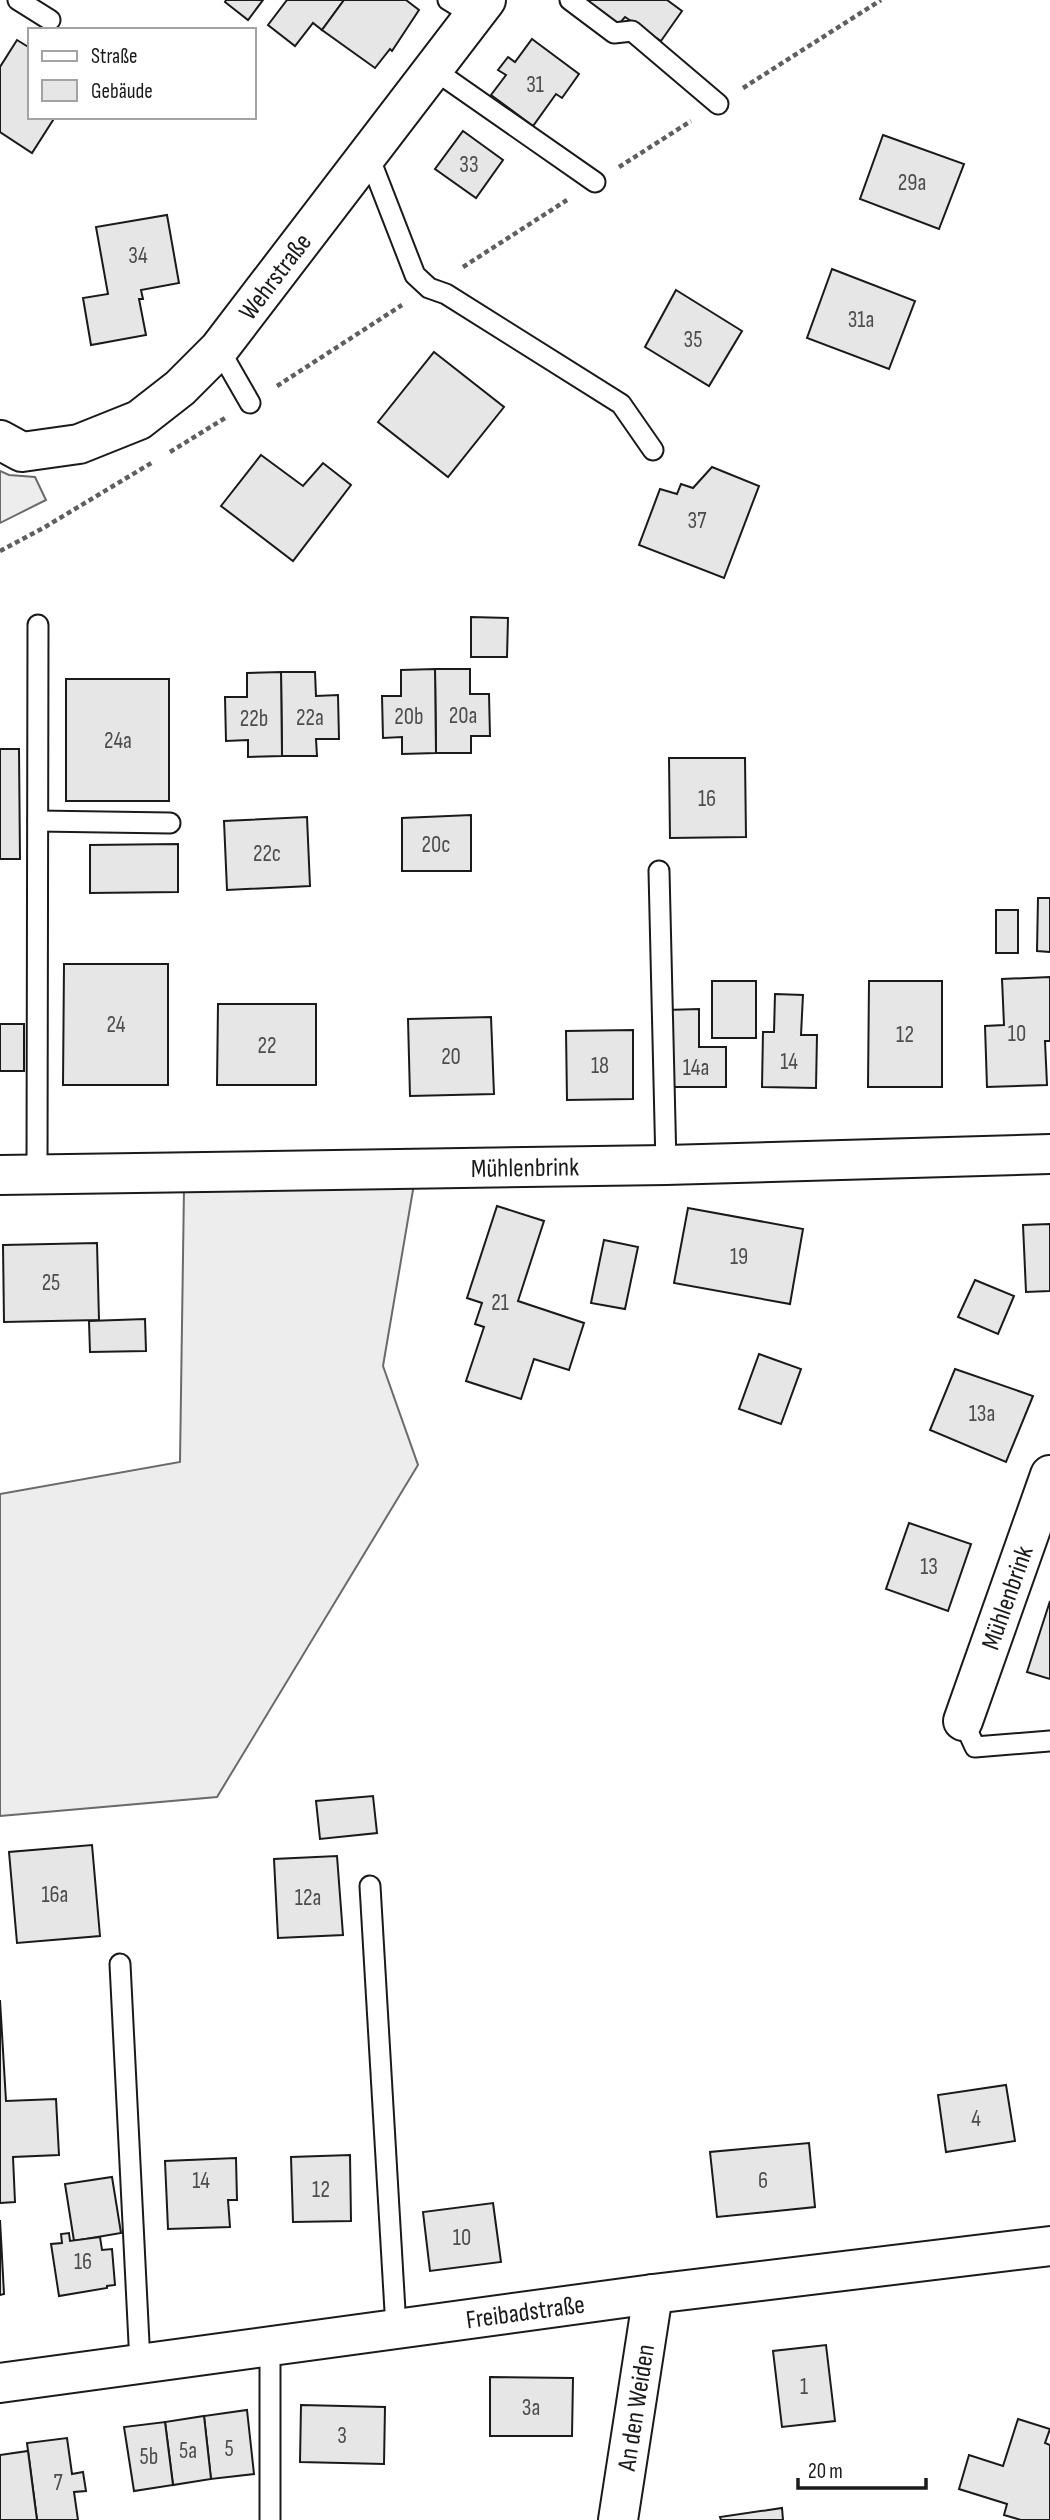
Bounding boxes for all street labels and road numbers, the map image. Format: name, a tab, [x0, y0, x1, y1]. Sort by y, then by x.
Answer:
street label: Wehrstraße	[233, 228, 319, 327]
street label: Mühlenbrink	[471, 1152, 579, 1185]
street label: Mühlenbrink	[975, 1542, 1041, 1654]
street label: Freibadstraße	[464, 2289, 587, 2336]
street label: An den Weiden	[612, 2342, 662, 2474]

